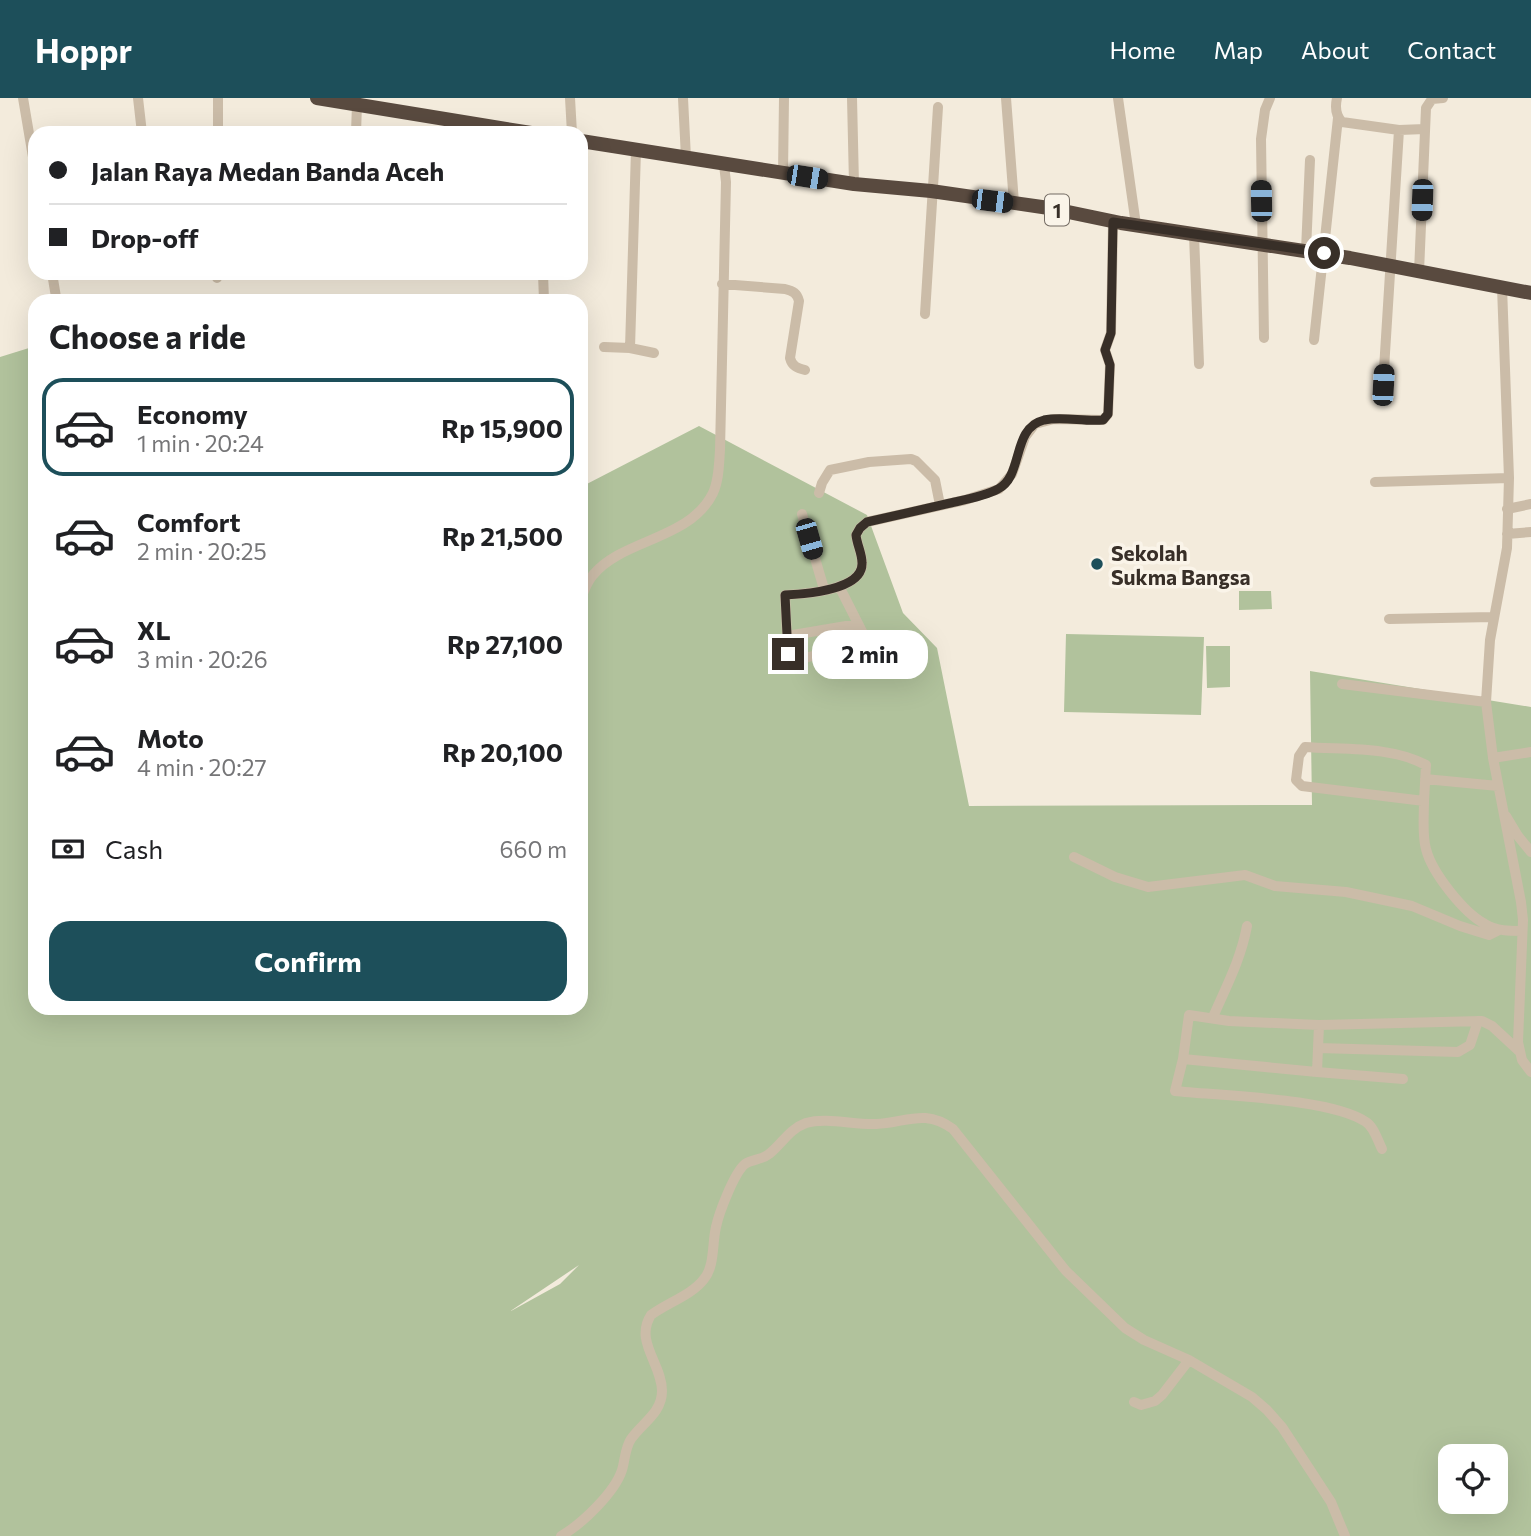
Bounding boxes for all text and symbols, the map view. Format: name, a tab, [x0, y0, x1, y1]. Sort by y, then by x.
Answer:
text: Hoppr	[35, 29, 132, 70]
text: Home	[1110, 35, 1176, 64]
text: Map	[1214, 35, 1263, 64]
text: About	[1301, 35, 1369, 64]
text: Contact	[1407, 35, 1496, 64]
text: Jalan Raya Medan Banda Aceh	[91, 155, 444, 186]
car	[785, 163, 830, 191]
car	[1411, 179, 1434, 221]
car	[1251, 180, 1272, 222]
car	[970, 188, 1015, 214]
road number: 1	[1045, 194, 1069, 226]
text: Drop-off	[91, 222, 198, 253]
route start	[1308, 237, 1340, 269]
text: Choose a ride	[49, 316, 246, 356]
car	[1372, 363, 1395, 407]
icon: car	[53, 396, 116, 459]
text: Economy	[137, 398, 248, 429]
text: Rp 15,900	[441, 412, 563, 443]
text: 1 min · 20:24	[137, 429, 264, 457]
icon: car	[53, 504, 116, 567]
text: Comfort	[137, 506, 240, 537]
car	[794, 516, 825, 562]
text: Rp 21,500	[442, 520, 563, 551]
text: 2 min · 20:25	[137, 537, 267, 565]
place label: Sekolah Sukma Bangsa	[1111, 540, 1251, 589]
marker: Sekolah Sukma Bangsa	[1089, 556, 1105, 572]
icon: car	[53, 612, 116, 675]
text: XL	[137, 614, 171, 645]
text: Rp 27,100	[447, 628, 563, 659]
callout: 2 min	[812, 630, 928, 678]
route end	[772, 638, 804, 670]
text: 2 min	[841, 640, 899, 668]
text: 3 min · 20:26	[137, 645, 268, 673]
icon: car	[53, 720, 116, 783]
text: Moto	[137, 722, 204, 753]
text: Rp 20,100	[442, 736, 563, 767]
text: 4 min · 20:27	[137, 753, 267, 781]
icon: cash	[49, 830, 87, 868]
text: Cash	[105, 833, 163, 864]
text: 660 m	[500, 835, 567, 863]
button: Confirm	[49, 921, 567, 1001]
map controls	[1438, 1444, 1508, 1514]
button: locate	[1438, 1444, 1508, 1514]

